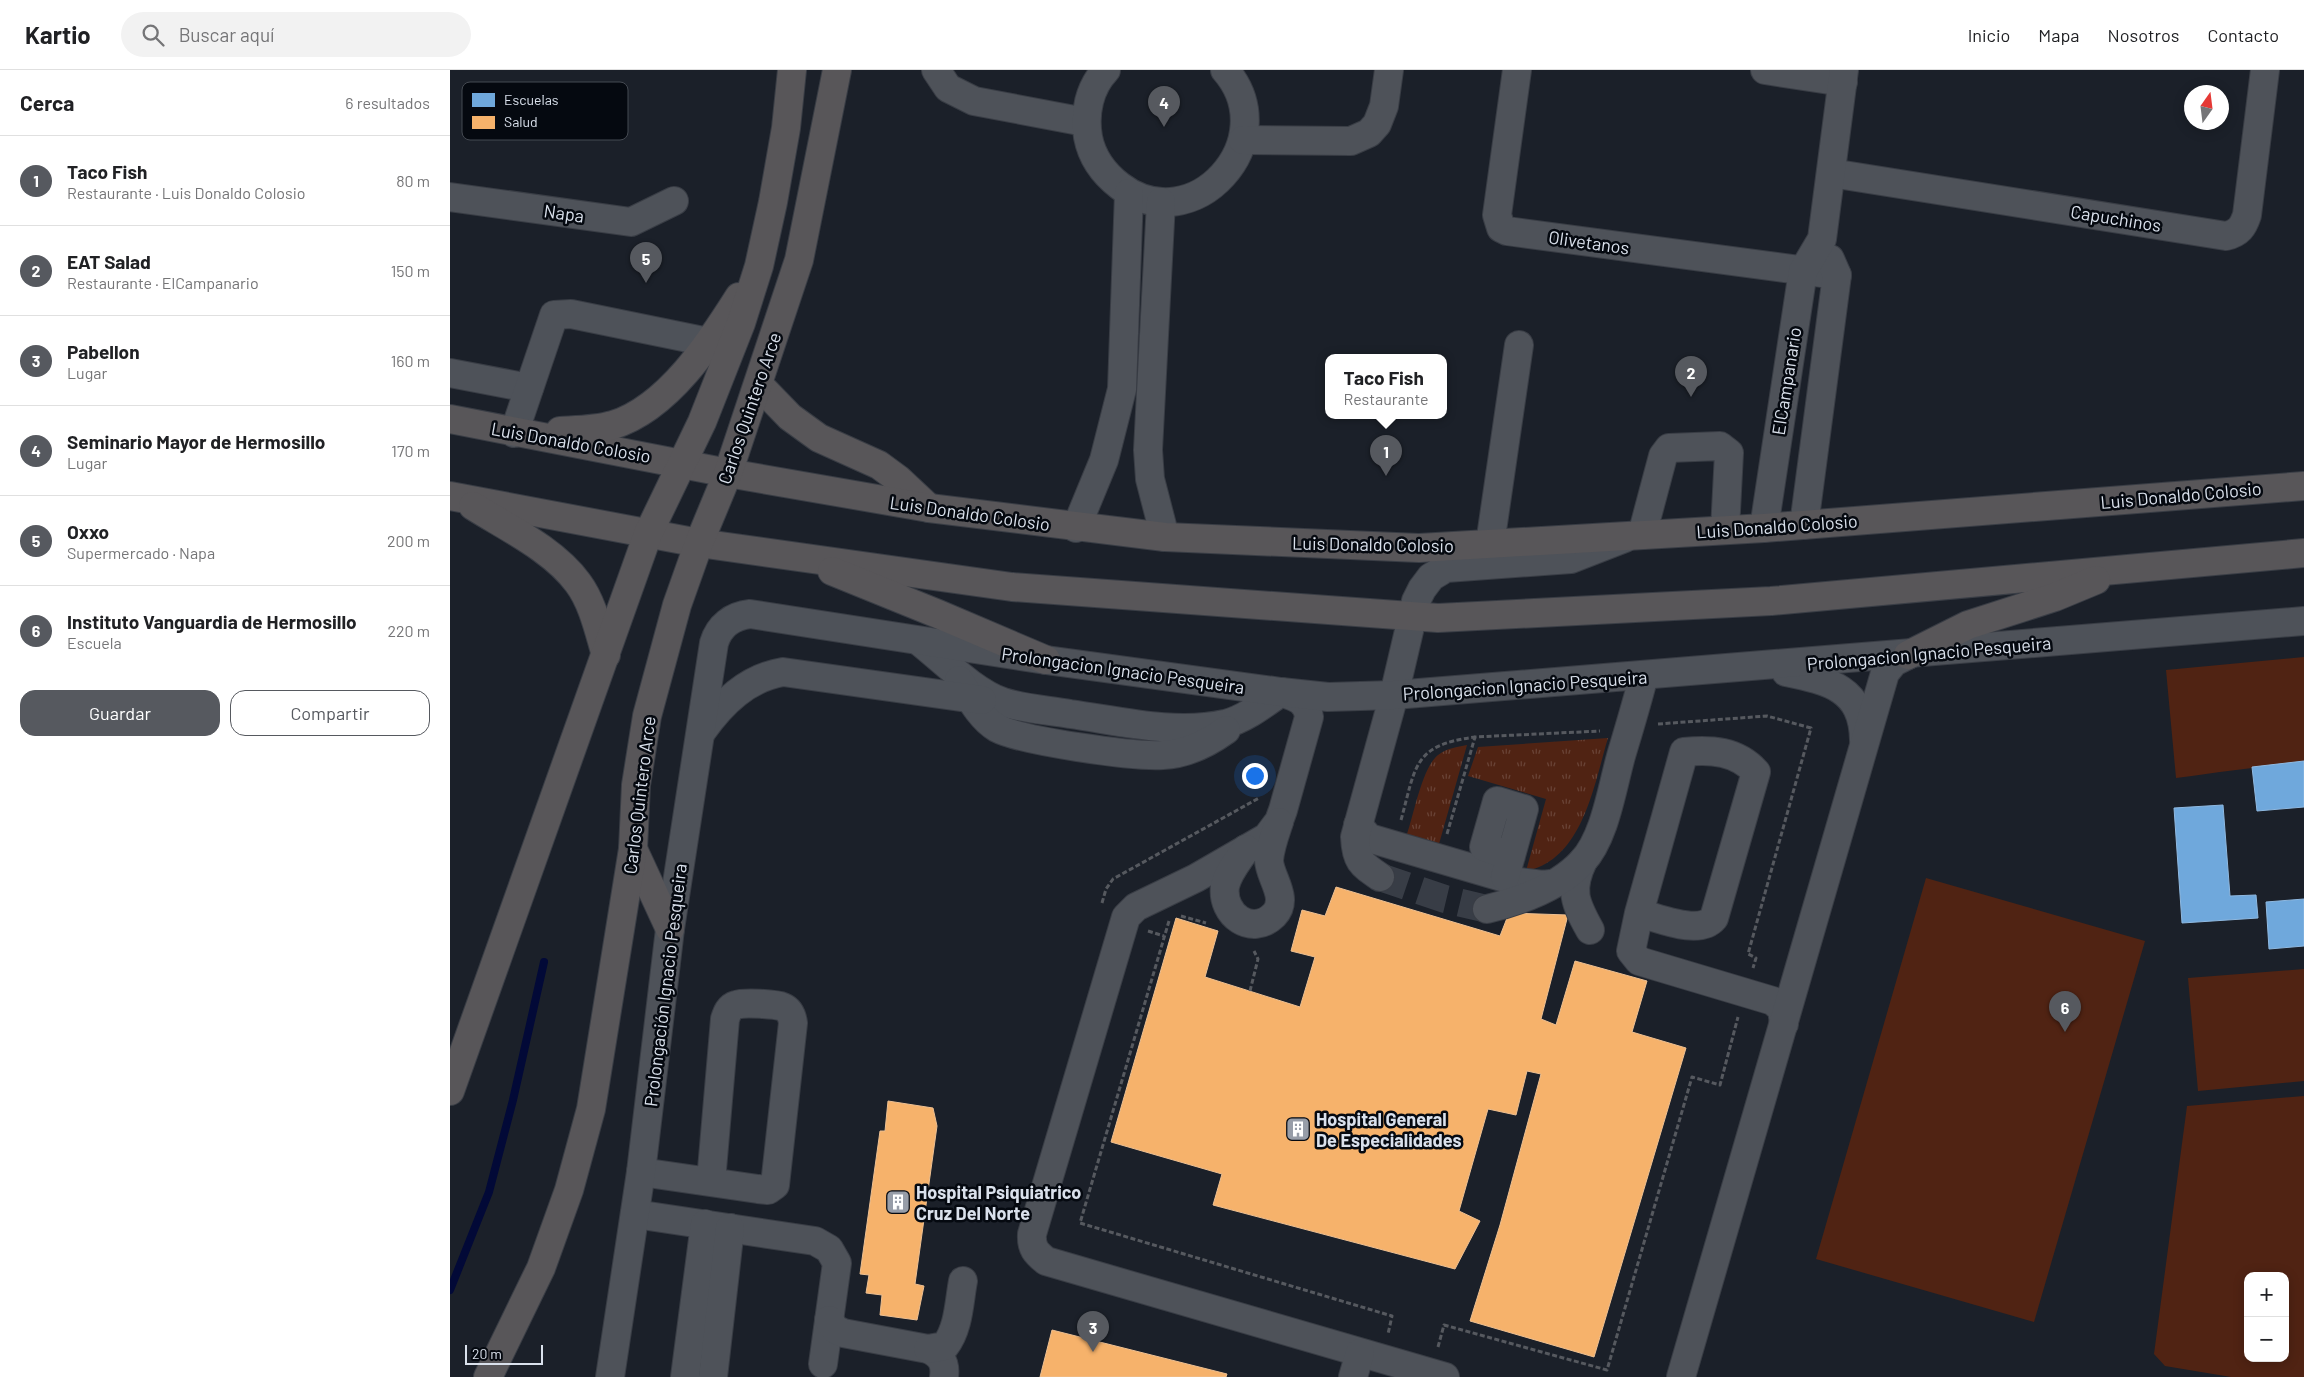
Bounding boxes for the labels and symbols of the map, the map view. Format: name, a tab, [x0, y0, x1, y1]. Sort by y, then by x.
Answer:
legend	[462, 82, 628, 140]
north arrow	[2184, 85, 2229, 130]
pin: 4	[1148, 86, 1180, 127]
text: Escuelas	[504, 91, 559, 108]
text: Salud	[504, 113, 538, 130]
street label: Napa	[542, 199, 586, 227]
street label: Capuchinos	[2069, 200, 2163, 236]
street label: Olivetanos	[1547, 225, 1631, 259]
pin: 5	[630, 242, 662, 283]
street label: ElCampanario	[1767, 325, 1805, 437]
street label: Carlos Quintero Arce	[713, 329, 785, 487]
pin: 2	[1675, 356, 1707, 397]
street label: Luis Donaldo Colosio	[489, 417, 653, 467]
pin: 1	[1370, 435, 1402, 476]
street label: Luis Donaldo Colosio	[2100, 477, 2262, 513]
street label: Luis Donaldo Colosio	[888, 491, 1052, 535]
street label: Luis Donaldo Colosio	[1696, 509, 1858, 543]
street label: Luis Donaldo Colosio	[1292, 532, 1454, 556]
street label: Prolongacion Ignacio Pesqueira	[1806, 631, 2052, 675]
street label: Prolongacion Ignacio Pesqueira	[1000, 642, 1246, 698]
street label: Prolongacion Ignacio Pesqueira	[1402, 665, 1648, 705]
street label: Carlos Quintero Arce	[618, 715, 660, 875]
your location	[1242, 763, 1268, 789]
street label: Prolongación Ignacio Pesqueira	[639, 862, 691, 1108]
pin: 6	[2049, 991, 2081, 1032]
place label: Hospital General De Especialidades	[1316, 1108, 1461, 1151]
building icon: Hospital General De Especialidades	[1285, 1116, 1311, 1142]
place label: Hospital Psiquiatrico Cruz Del Norte	[916, 1181, 1081, 1224]
building icon: Hospital Psiquiatrico Cruz Del Norte	[885, 1189, 911, 1215]
pin: 3	[1077, 1311, 1109, 1352]
scale bar	[465, 1342, 542, 1365]

